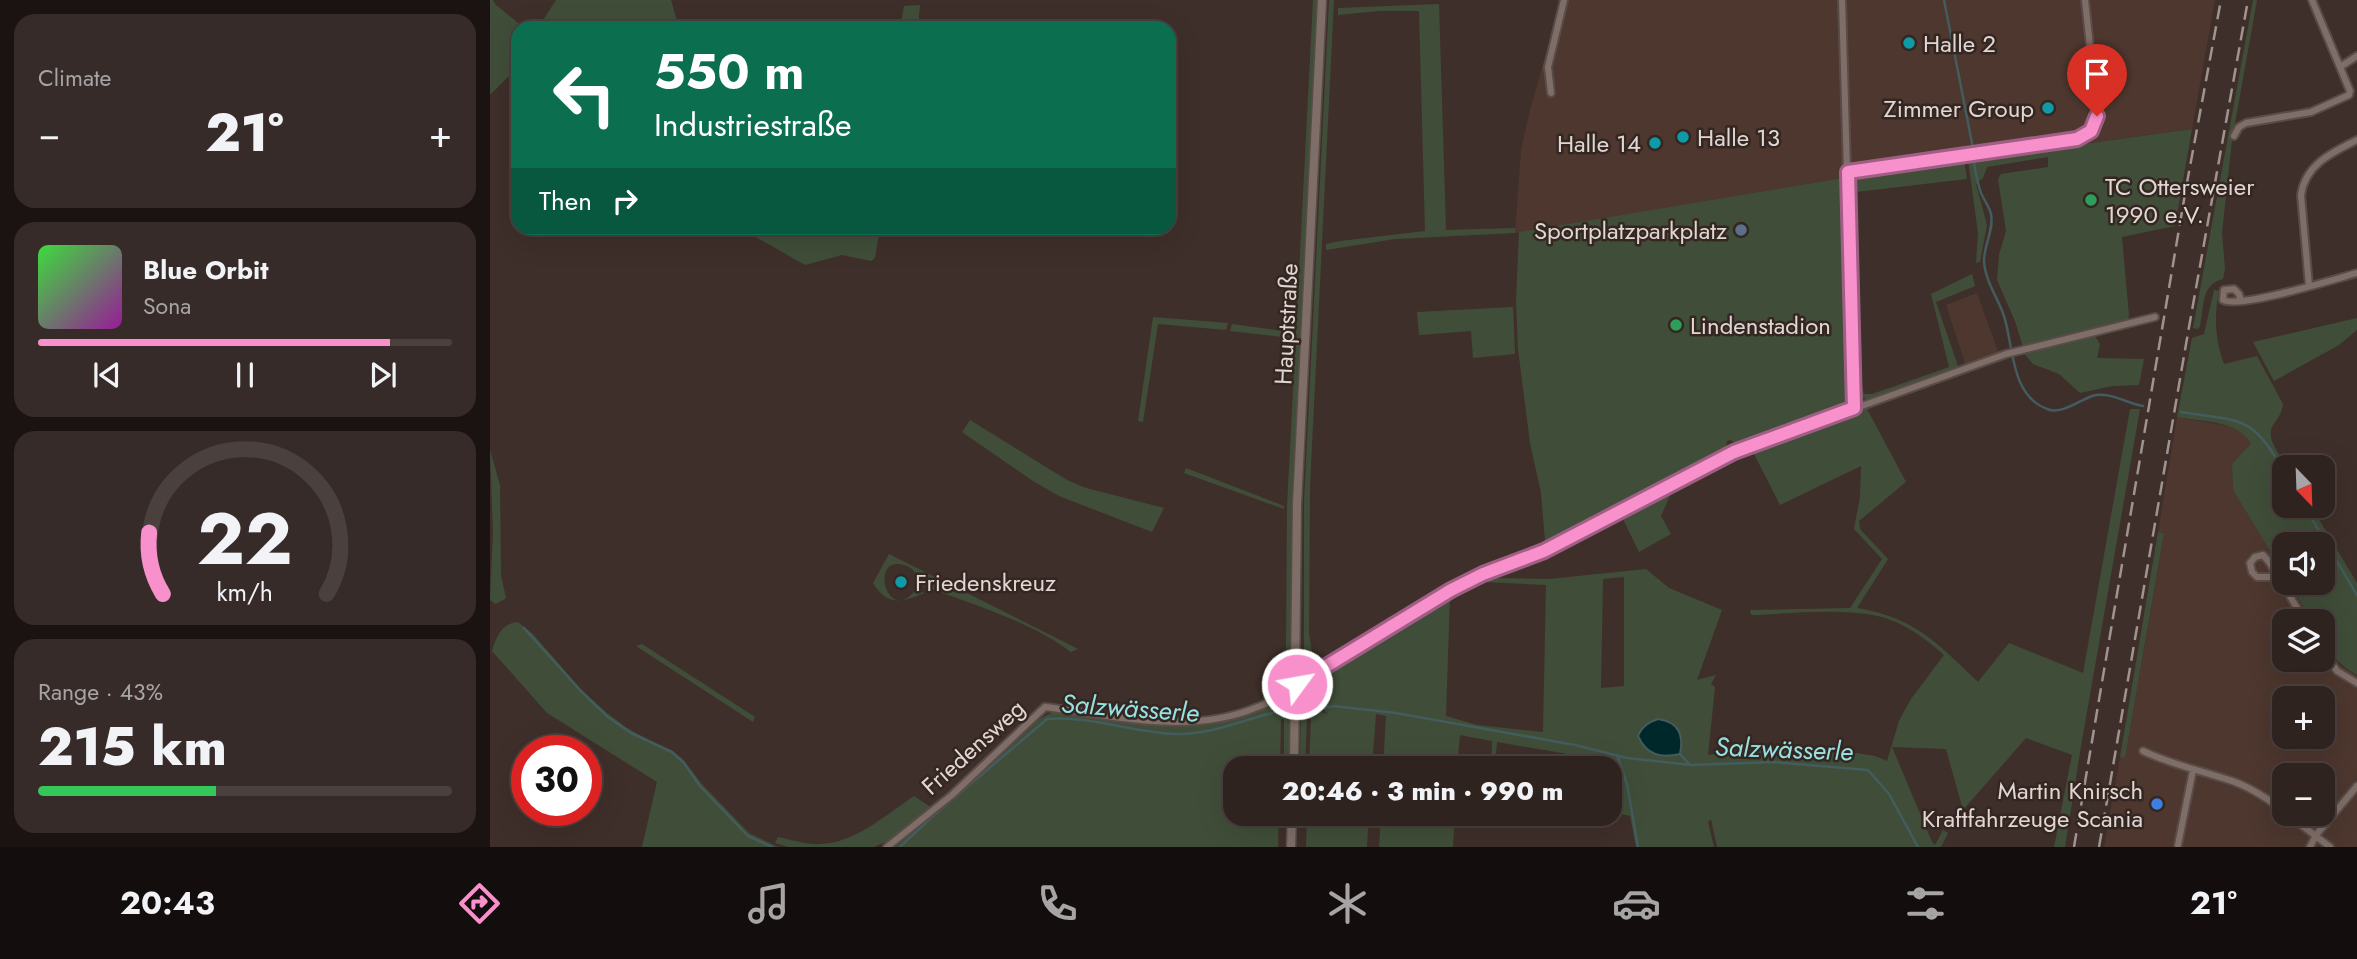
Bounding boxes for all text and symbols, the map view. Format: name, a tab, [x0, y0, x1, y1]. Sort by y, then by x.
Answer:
place label: Halle 2	[1923, 26, 1996, 61]
marker: Halle 2	[1901, 35, 1917, 51]
text: 550 m	[654, 37, 805, 107]
pin	[2067, 44, 2127, 116]
icon: left	[539, 49, 630, 140]
icon: arrive	[2078, 55, 2116, 93]
text: Climate	[38, 61, 111, 95]
place label: Zimmer Group	[1884, 91, 2034, 126]
text: 21°	[205, 95, 284, 171]
marker: Zimmer Group	[2040, 100, 2056, 116]
text: Industriestraße	[654, 102, 852, 148]
text: −	[38, 106, 60, 161]
text: +	[429, 106, 452, 161]
place label: Halle 13	[1697, 120, 1780, 155]
place label: Halle 14	[1557, 126, 1641, 161]
marker: Halle 13	[1675, 129, 1691, 145]
marker: Halle 14	[1647, 135, 1663, 151]
place label: TC Ottersweier 1990 e.V.	[2105, 169, 2255, 232]
text: Then	[539, 182, 592, 220]
icon: right	[606, 182, 644, 220]
marker: TC Ottersweier 1990 e.V.	[2083, 192, 2099, 208]
place label: Sportplatzparkplatz	[1534, 213, 1727, 248]
marker: Sportplatzparkplatz	[1733, 222, 1749, 238]
text: Blue Orbit	[143, 251, 268, 289]
street label: Hauptstraße	[1265, 262, 1307, 386]
text: Sona	[143, 289, 191, 323]
place label: Lindenstadion	[1690, 308, 1831, 343]
marker: Lindenstadion	[1668, 317, 1684, 333]
icon: previous	[88, 356, 126, 394]
icon: pause	[226, 356, 264, 394]
icon: next	[364, 356, 402, 394]
north arrow	[2272, 455, 2334, 518]
map controls	[2272, 455, 2335, 826]
text: 22	[197, 486, 293, 591]
button: sound	[2272, 532, 2335, 595]
place label: Friedenskreuz	[915, 565, 1056, 600]
text: km/h	[217, 573, 273, 609]
marker: Friedenskreuz	[893, 574, 909, 590]
button: layers	[2272, 609, 2335, 672]
position arrow	[1260, 647, 1334, 721]
text: Range · 43%	[38, 675, 163, 709]
water label: Salzwässerle	[1060, 684, 1200, 732]
button: +	[2272, 686, 2335, 749]
street label: Friedensweg	[914, 691, 1032, 803]
text: 215 km	[38, 709, 227, 785]
water label: Salzwässerle	[1714, 728, 1854, 770]
speed limit sign: 30	[511, 735, 602, 826]
button: −	[2272, 763, 2335, 826]
text: 20:46 · 3 min · 990 m	[1282, 772, 1563, 810]
place label: Martin Knirsch Kraftfahrzeuge Scania	[1922, 773, 2143, 836]
marker: Martin Knirsch Kraftfahrzeuge Scania	[2149, 796, 2165, 812]
icon: directions	[455, 879, 504, 928]
icon: music	[744, 879, 793, 928]
icon: phone	[1033, 879, 1082, 928]
icon: climate	[1323, 879, 1372, 928]
icon: car	[1612, 879, 1661, 928]
icon: filters	[1901, 879, 1950, 928]
text: 20:43	[120, 880, 215, 926]
text: 21°	[2190, 880, 2237, 926]

